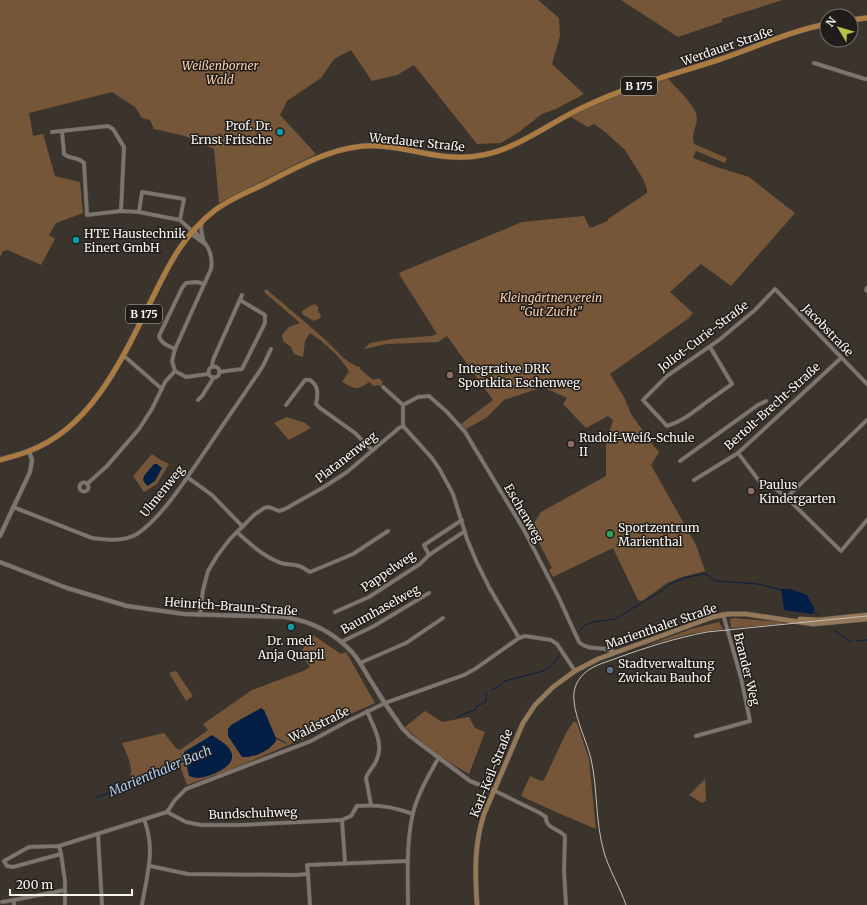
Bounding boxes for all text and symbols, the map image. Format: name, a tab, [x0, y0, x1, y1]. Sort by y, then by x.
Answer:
north arrow	[819, 8, 859, 48]
text: N	[823, 14, 839, 30]
street label: Werdauer Straße	[678, 23, 775, 69]
park label: Weißenborner Wald	[182, 58, 259, 87]
road number: B 175	[621, 77, 657, 95]
place label: Prof. Dr. Ernst Fritsche	[191, 118, 272, 147]
marker: Prof. Dr. Ernst Fritsche	[275, 127, 285, 137]
street label: Werdauer Straße	[367, 129, 466, 154]
place label: HTE Haustechnik Einert GmbH	[84, 226, 186, 255]
marker: HTE Haustechnik Einert GmbH	[71, 235, 81, 245]
park label: Kleingärtnerverein "Gut Zucht"	[499, 290, 602, 319]
street label: Joliot-Curie-Straße	[654, 297, 751, 375]
street label: Jacobstraße	[799, 300, 857, 359]
road number: B 175	[126, 305, 162, 323]
street label: Bertolt-Brecht-Straße	[721, 359, 823, 453]
place label: Integrative DRK Sportkita Eschenweg	[458, 361, 581, 390]
marker: Integrative DRK Sportkita Eschenweg	[445, 370, 455, 380]
street label: Platanenweg	[312, 428, 381, 486]
place label: Rudolf-Weiß-Schule II	[579, 430, 694, 459]
marker: Rudolf-Weiß-Schule II	[566, 439, 576, 449]
street label: Ulmenweg	[137, 462, 188, 520]
place label: Paulus Kindergarten	[759, 477, 836, 506]
street label: Eschenweg	[501, 481, 547, 546]
marker: Paulus Kindergarten	[746, 486, 756, 496]
place label: Sportzentrum Marienthal	[618, 520, 700, 549]
marker: Sportzentrum Marienthal	[605, 529, 615, 539]
street label: Pappelweg	[358, 547, 419, 595]
street label: Baumhaselweg	[338, 581, 423, 637]
street label: Heinrich-Braun-Straße	[164, 594, 298, 618]
street label: Marienthaler Straße	[603, 600, 719, 652]
marker: Dr. med. Anja Quapil	[286, 622, 296, 632]
street label: Brander Weg	[731, 631, 763, 708]
place label: Dr. med. Anja Quapil	[257, 633, 325, 662]
place label: Stadtverwaltung Zwickau Bauhof	[618, 656, 715, 685]
marker: Stadtverwaltung Zwickau Bauhof	[605, 665, 615, 675]
street label: Waldstraße	[285, 703, 352, 746]
street label: Karl-Keil-Straße	[466, 727, 516, 819]
water label: Marienthaler Bach	[105, 742, 214, 801]
street label: Bundschuhweg	[208, 804, 298, 822]
scale bar	[10, 871, 132, 897]
text: 200 m	[16, 877, 53, 892]

